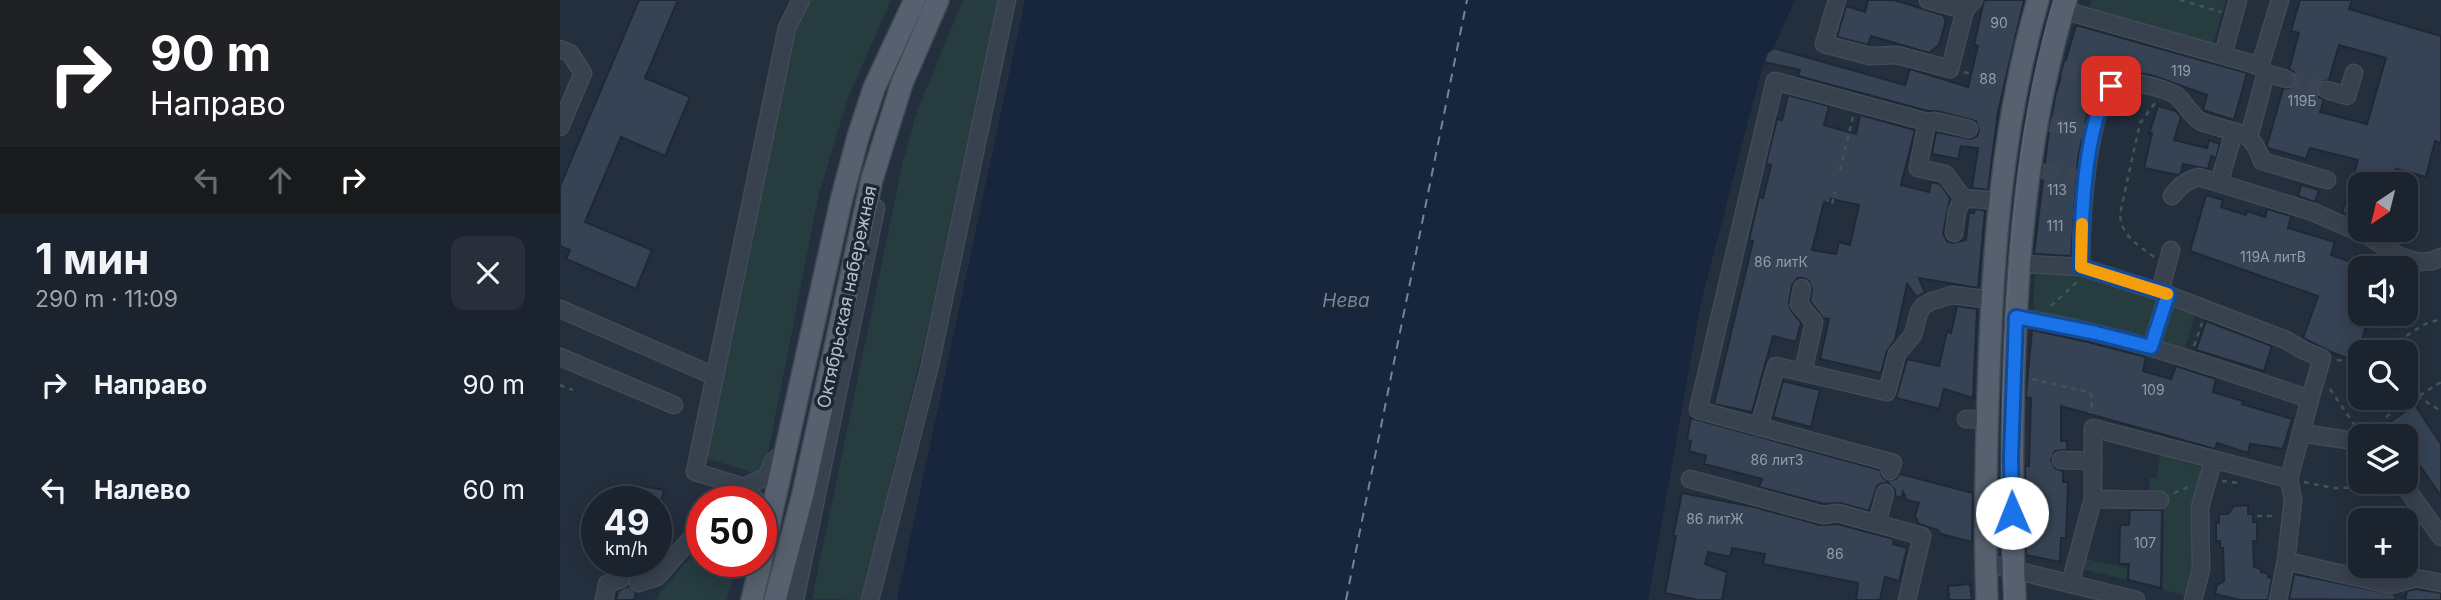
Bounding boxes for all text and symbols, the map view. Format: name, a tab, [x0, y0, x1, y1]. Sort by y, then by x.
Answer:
house number: 90	[1990, 14, 2008, 31]
text: 90 m	[150, 24, 271, 83]
icon: right	[35, 28, 126, 119]
pin	[2081, 56, 2141, 116]
house number: 119	[2171, 62, 2191, 79]
icon: arrive	[2092, 67, 2130, 105]
house number: 88	[1979, 70, 1997, 87]
text: Направо	[150, 84, 286, 123]
house number: 119Б	[2287, 92, 2317, 109]
house number: 115	[2057, 119, 2077, 136]
icon: left	[188, 161, 226, 199]
icon: ahead	[261, 161, 299, 199]
icon: right	[334, 161, 372, 199]
north arrow	[2348, 172, 2418, 242]
map controls	[2348, 172, 2418, 578]
house number: 113	[2047, 181, 2067, 198]
street label: Октябрьская набережная	[813, 184, 880, 410]
house number: 111	[2046, 217, 2064, 234]
text: 1 мин	[35, 233, 149, 284]
button: close	[451, 236, 525, 310]
house number: 119А литВ	[2240, 248, 2306, 265]
house number: 86 литК	[1754, 253, 1808, 270]
button: sound	[2348, 256, 2418, 326]
text: 290 m · 11:09	[35, 285, 178, 313]
water label: Нева	[1322, 289, 1370, 312]
button: search	[2348, 340, 2418, 410]
icon: right	[35, 366, 73, 404]
text: Направо	[94, 369, 207, 400]
text: 90 m	[462, 369, 525, 400]
house number: 109	[2141, 381, 2165, 398]
button: layers	[2348, 424, 2418, 494]
house number: 86 литЗ	[1751, 451, 1803, 468]
icon: left	[35, 471, 73, 509]
text: Налево	[94, 474, 191, 505]
text: 60 m	[462, 474, 525, 505]
position arrow	[1975, 476, 2049, 550]
speed limit sign: 50	[686, 486, 777, 577]
text: 49	[603, 501, 650, 543]
button: +	[2348, 508, 2418, 578]
house number: 86 литЖ	[1686, 510, 1744, 527]
house number: 107	[2134, 534, 2156, 551]
text: km/h	[605, 538, 648, 559]
house number: 86	[1826, 545, 1844, 562]

